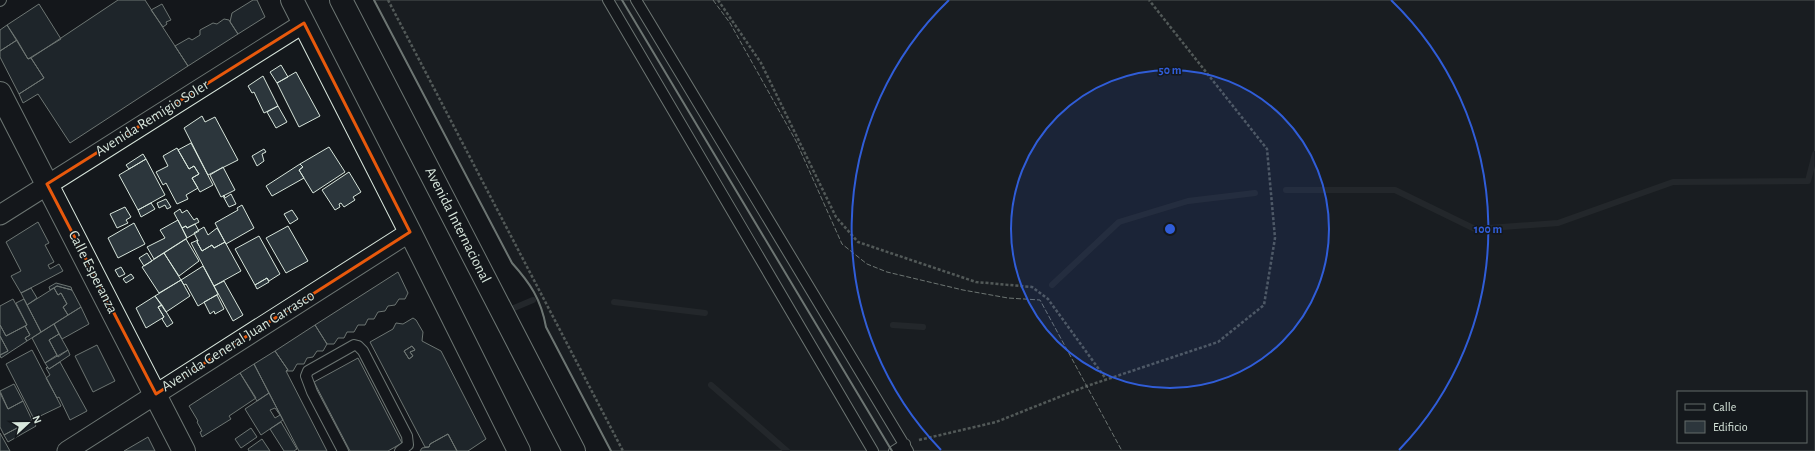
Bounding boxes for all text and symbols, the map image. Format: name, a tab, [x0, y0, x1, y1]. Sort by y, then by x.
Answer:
text: 50 m	[1159, 64, 1182, 76]
street label: Avenida Remigio Soler	[93, 77, 212, 159]
street label: Avenida Internacional	[422, 165, 494, 285]
centre of rings	[1163, 222, 1177, 236]
text: 100 m	[1474, 223, 1502, 235]
street label: Calle Esperanza	[66, 228, 120, 316]
street label: Avenida General Juan Carrasco	[159, 288, 317, 394]
legend	[1677, 391, 1807, 443]
text: Calle	[1713, 401, 1736, 413]
north arrow	[8, 403, 48, 443]
text: N	[30, 414, 43, 425]
text: Edificio	[1713, 421, 1748, 433]

